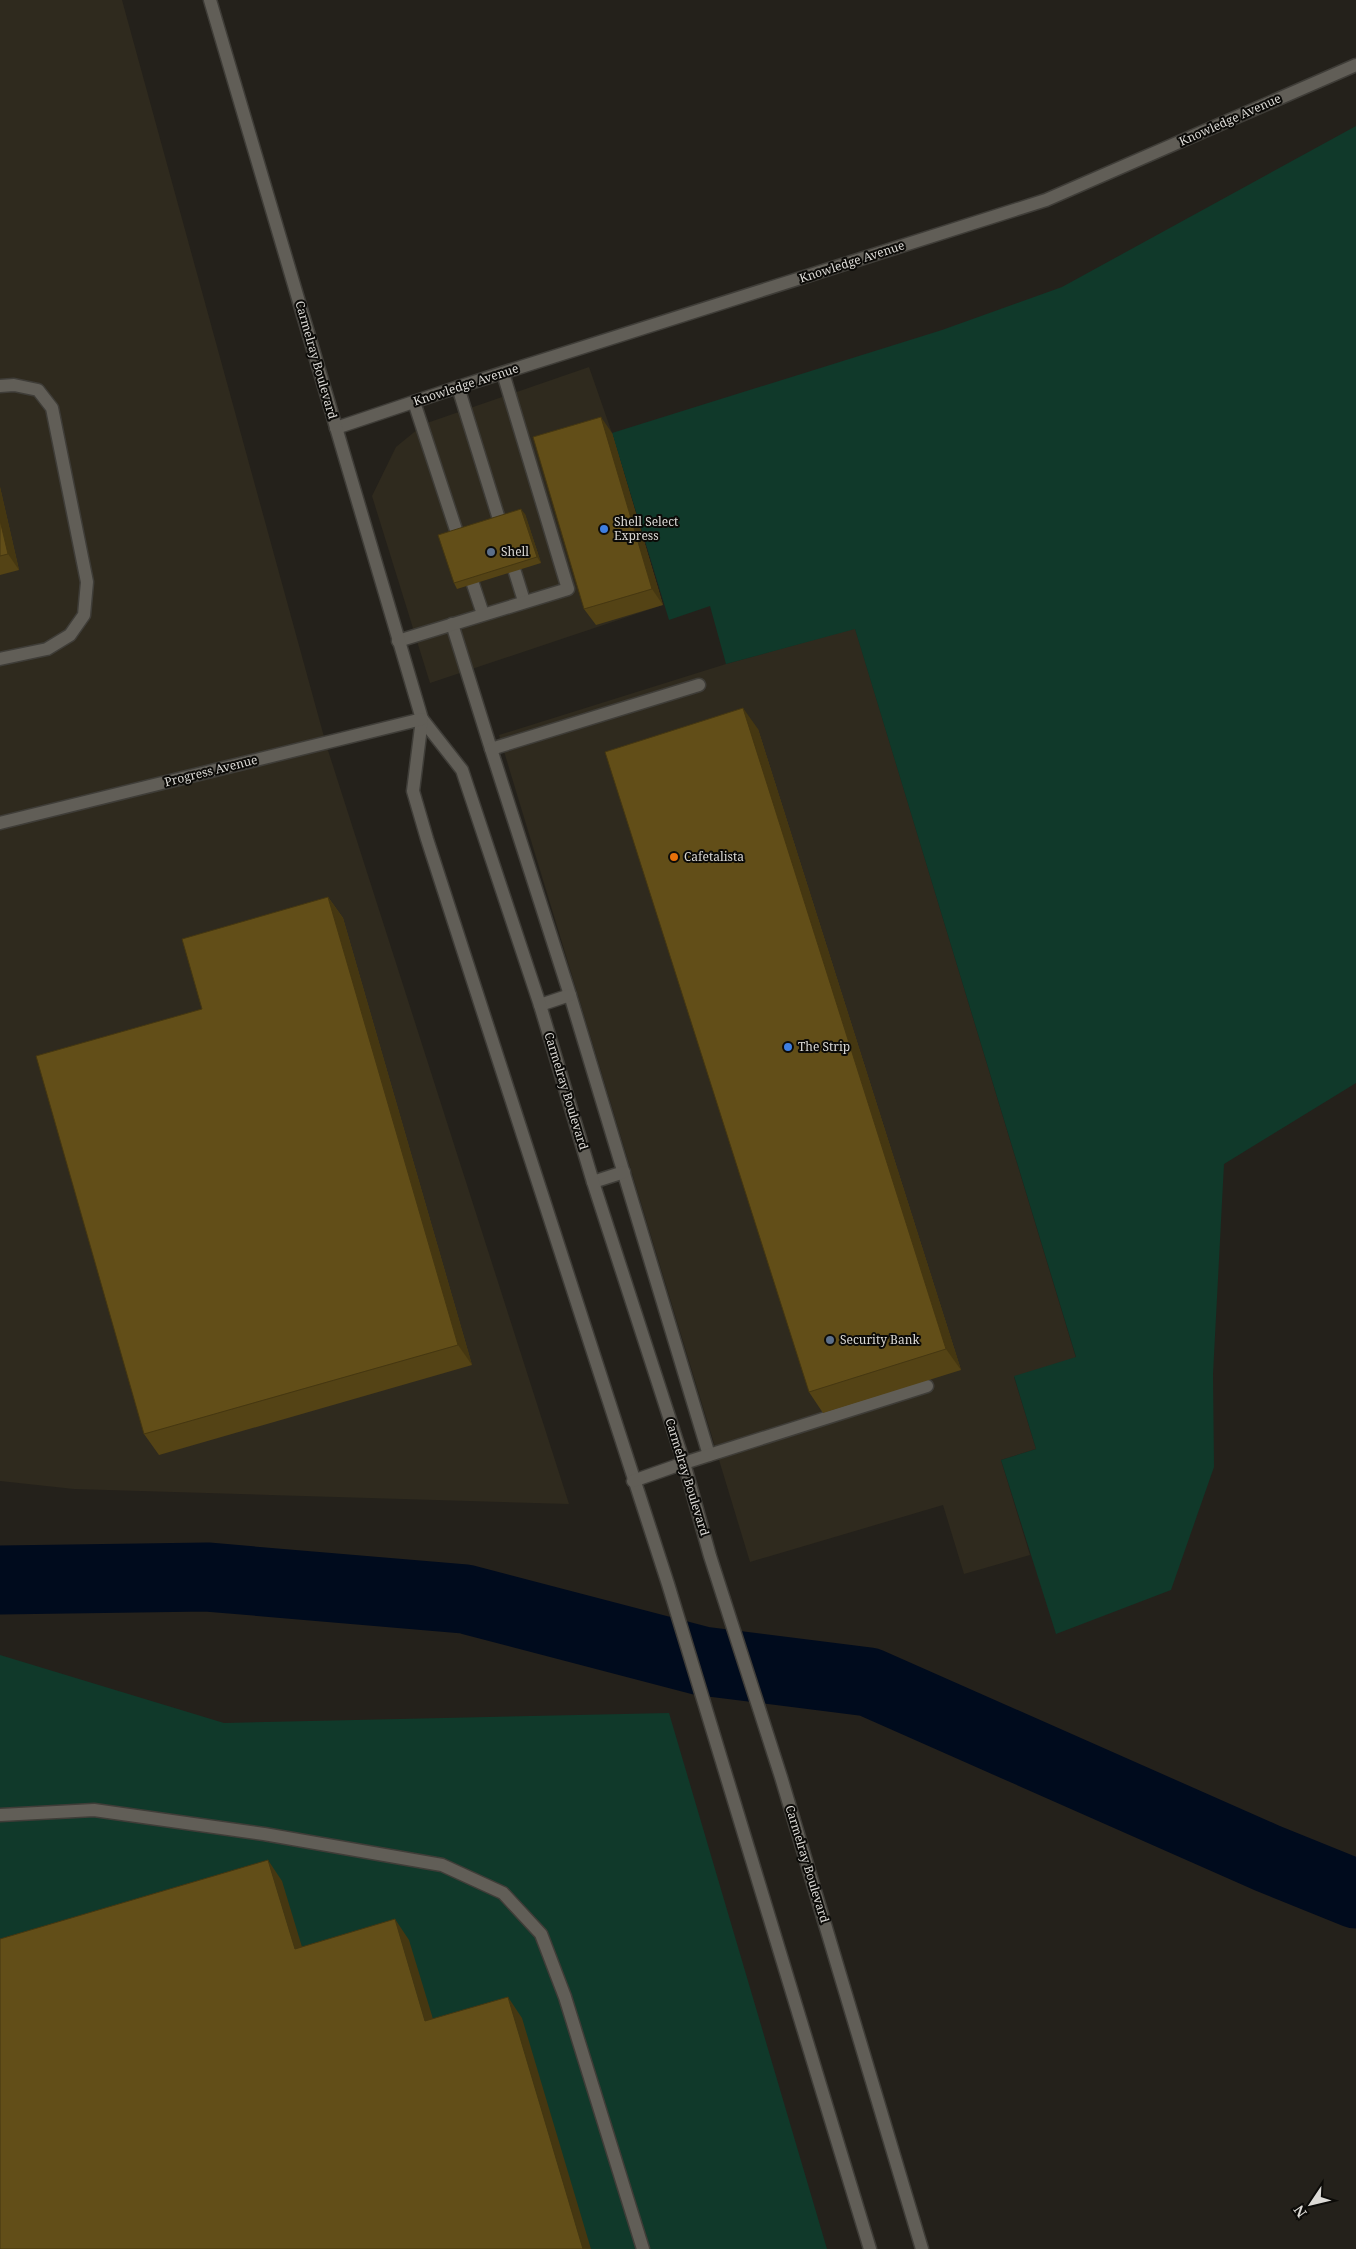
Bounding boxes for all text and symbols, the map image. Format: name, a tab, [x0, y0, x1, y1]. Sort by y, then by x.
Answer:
street label: Knowledge Avenue	[1176, 89, 1283, 150]
street label: Knowledge Avenue	[797, 236, 907, 287]
street label: Carmelray Boulevard	[291, 299, 342, 422]
street label: Knowledge Avenue	[411, 359, 521, 410]
place label: Shell Select Express	[614, 513, 678, 544]
marker: Shell Select Express	[598, 523, 610, 535]
place label: Shell	[501, 543, 529, 560]
marker: Shell	[485, 546, 497, 558]
street label: Progress Avenue	[163, 751, 259, 790]
place label: Cafetalista	[684, 848, 744, 865]
marker: Cafetalista	[668, 851, 680, 863]
street label: Carmelray Boulevard	[540, 1030, 593, 1152]
place label: The Strip	[798, 1038, 850, 1055]
marker: The Strip	[782, 1041, 794, 1053]
place label: Security Bank	[840, 1331, 920, 1348]
marker: Security Bank	[824, 1334, 836, 1346]
street label: Carmelray Boulevard	[661, 1416, 714, 1538]
street label: Carmelray Boulevard	[781, 1803, 834, 1925]
north arrow	[1286, 2179, 1336, 2229]
text: N	[1289, 2202, 1311, 2222]

